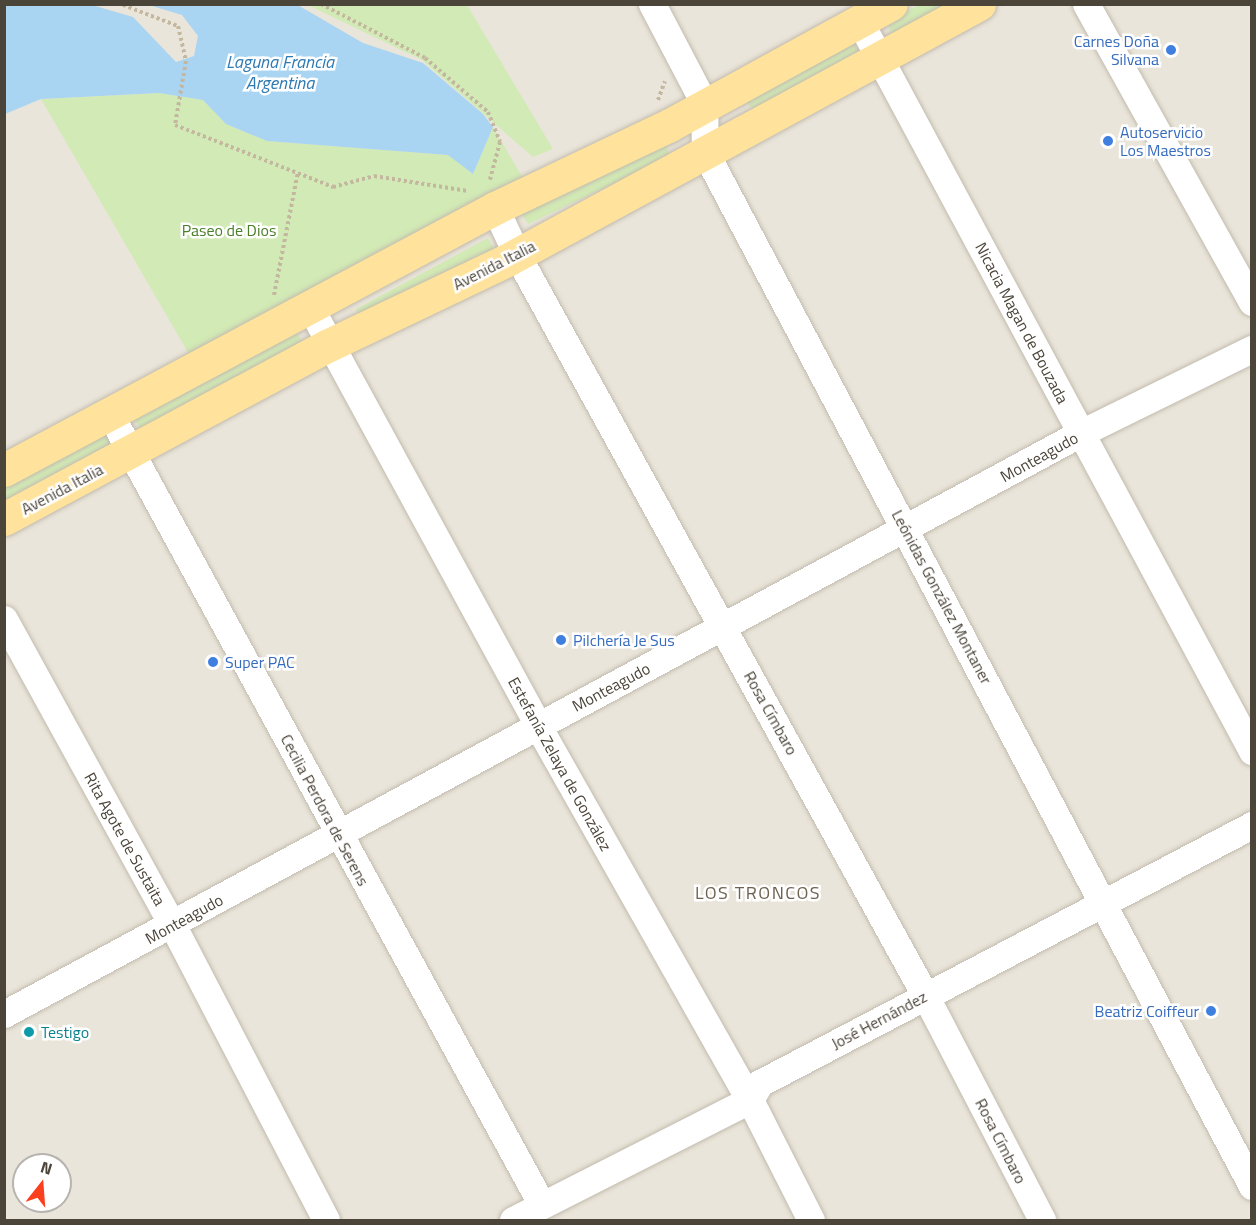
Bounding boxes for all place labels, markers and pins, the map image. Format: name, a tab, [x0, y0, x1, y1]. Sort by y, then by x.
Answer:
place label: Carnes Doña Silvana	[1074, 31, 1159, 69]
marker: Carnes Doña Silvana	[1164, 43, 1178, 57]
place label: Autoservicio Los Maestros	[1120, 122, 1211, 160]
marker: Autoservicio Los Maestros	[1101, 134, 1115, 148]
place label: Pilchería Je Sus	[573, 630, 675, 650]
marker: Pilchería Je Sus	[554, 633, 568, 647]
place label: Super PAC	[225, 652, 295, 672]
marker: Super PAC	[206, 655, 220, 669]
place label: Beatriz Coiffeur	[1095, 1001, 1199, 1021]
marker: Beatriz Coiffeur	[1204, 1004, 1218, 1018]
place label: Testigo	[41, 1022, 89, 1042]
marker: Testigo	[22, 1025, 36, 1039]

